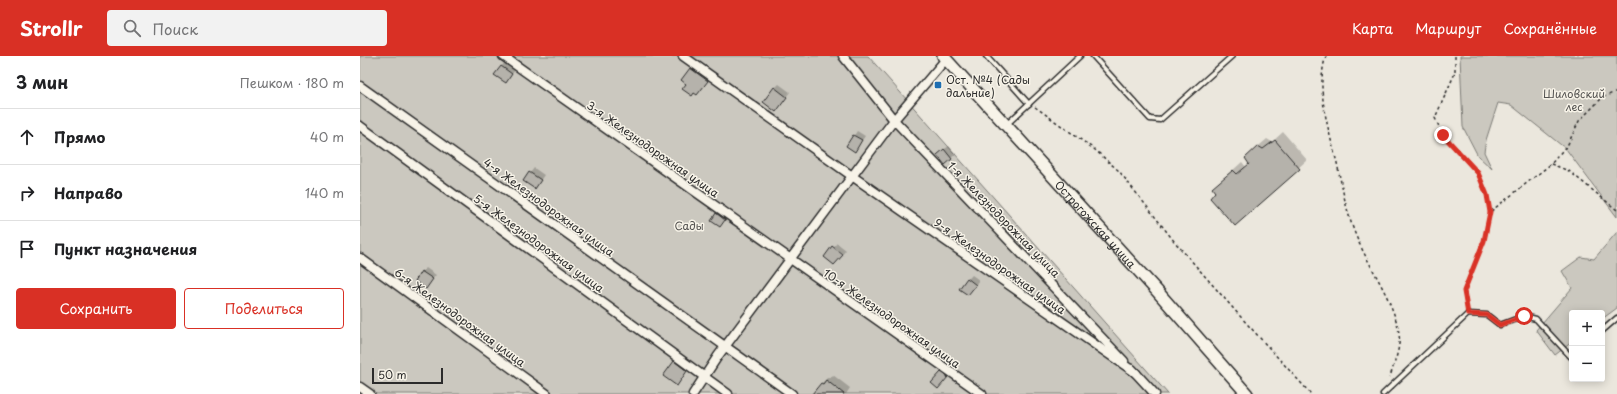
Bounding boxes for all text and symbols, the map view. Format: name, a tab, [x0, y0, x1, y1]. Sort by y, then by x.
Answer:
search box	[107, 10, 387, 46]
text: Strollr	[20, 14, 83, 42]
icon: search	[121, 17, 143, 39]
text: Поиск	[153, 17, 198, 40]
text: Карта	[1352, 18, 1393, 39]
text: Маршрут	[1415, 18, 1481, 39]
text: Сохранённые	[1503, 18, 1597, 39]
text: 3 мин	[16, 69, 68, 95]
place label: Ост. №4 (Сады дальние)	[946, 71, 1030, 101]
text: Пешком · 180 m	[240, 73, 344, 92]
marker: Ост. №4 (Сады дальние)	[933, 80, 943, 90]
park label: Шиловский лес	[1543, 85, 1605, 115]
street label: 3-я Железнодорожная улица	[583, 97, 723, 201]
text: Прямо	[54, 125, 105, 148]
icon: ahead	[16, 126, 38, 148]
route end	[1434, 126, 1452, 144]
text: 40 m	[310, 127, 344, 146]
street label: 4-я Железнодорожная улица	[480, 154, 618, 260]
street label: 1-я Железнодорожная улица	[944, 157, 1064, 281]
street label: Острогожская улица	[1051, 176, 1140, 272]
text: Направо	[54, 181, 123, 204]
icon: right	[16, 182, 38, 204]
text: 140 m	[305, 183, 344, 202]
street label: 5-я Железнодорожная улица	[470, 190, 608, 296]
street label: 9-я Железнодорожная улица	[931, 214, 1069, 318]
park label: Сады	[674, 217, 704, 234]
text: Пункт назначения	[54, 237, 197, 260]
icon: arrive	[16, 238, 38, 260]
street label: 6-я Железнодорожная улица	[391, 264, 529, 370]
street label: 10-я Железнодорожная улица	[820, 264, 964, 372]
button: Сохранить	[16, 288, 176, 329]
button: Поделиться	[184, 288, 344, 329]
route start	[1515, 307, 1533, 325]
map controls	[1569, 310, 1605, 382]
button: +	[1569, 310, 1605, 346]
button: −	[1569, 346, 1605, 382]
scale bar	[372, 366, 443, 385]
text: 50 m	[378, 366, 407, 383]

